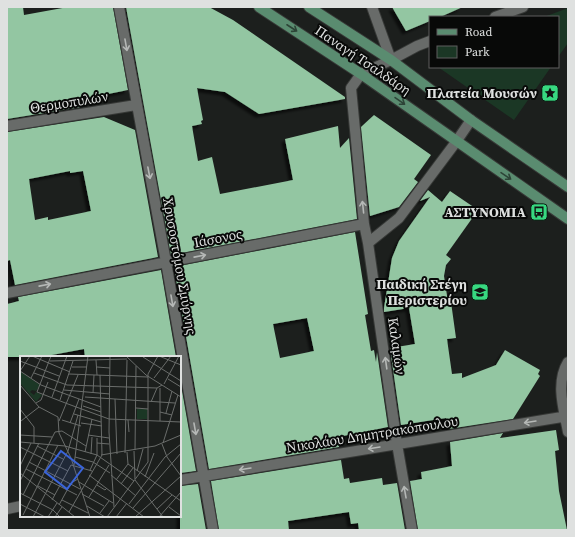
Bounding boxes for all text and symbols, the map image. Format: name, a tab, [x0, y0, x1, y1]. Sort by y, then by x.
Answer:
legend	[429, 16, 559, 68]
street label: Παναγή Τσαλδάρη	[311, 20, 415, 100]
text: Road	[465, 24, 492, 40]
one-way arrow	[286, 25, 298, 33]
one-way arrow	[122, 38, 130, 51]
text: Park	[465, 44, 490, 60]
place label: Πλατεία Μουσών	[427, 83, 537, 103]
place icon: Πλατεία Μουσών	[540, 83, 560, 103]
street label: Θερμοπυλών	[29, 86, 110, 118]
one-way arrow	[394, 97, 405, 105]
one-way arrow	[145, 166, 153, 179]
one-way arrow	[500, 172, 511, 180]
street label: Χρυσοστόμου Σμύρνης	[158, 196, 202, 336]
one-way arrow	[359, 201, 366, 214]
place label: ΑΣΤΥΝΟΜΙΑ	[444, 202, 527, 222]
bus stop icon: ΑΣΤΥΝΟΜΙΑ	[529, 202, 549, 222]
street label: Ιάσονος	[192, 224, 244, 252]
one-way arrow	[194, 251, 207, 259]
place label: Παιδική Στέγη Περιστερίου	[376, 274, 467, 310]
one-way arrow	[38, 281, 51, 289]
school or university icon: Παιδική Στέγη Περιστερίου	[470, 282, 490, 302]
one-way arrow	[169, 294, 177, 307]
street label: Καλαμών	[383, 316, 411, 376]
inset map	[20, 356, 181, 517]
one-way arrow	[382, 357, 390, 370]
street label: Νικολάου Δημητρακόπουλου	[285, 411, 459, 457]
one-way arrow	[523, 418, 536, 426]
one-way arrow	[191, 422, 199, 435]
one-way arrow	[368, 444, 381, 452]
one-way arrow	[239, 465, 252, 473]
one-way arrow	[401, 485, 409, 498]

